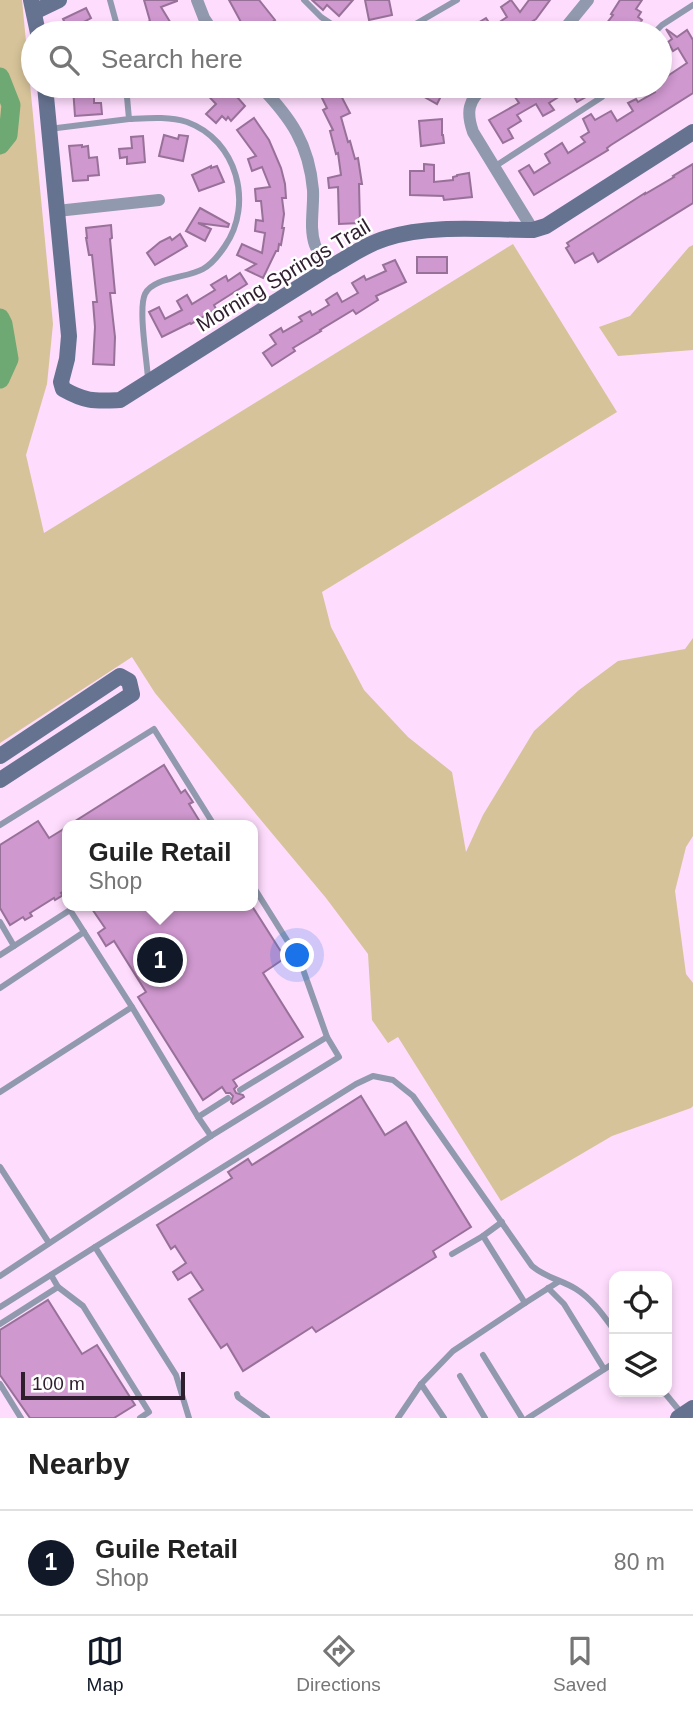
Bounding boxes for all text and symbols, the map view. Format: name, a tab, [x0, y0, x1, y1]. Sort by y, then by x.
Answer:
search box	[21, 21, 672, 98]
icon: search	[45, 41, 83, 79]
text: Search here	[101, 44, 243, 74]
street label: Morning Springs Trail	[192, 214, 374, 336]
popup	[62, 820, 258, 911]
text: Guile Retail	[88, 837, 232, 867]
text: Shop	[88, 868, 142, 894]
pin: 1	[137, 934, 183, 986]
your location	[280, 938, 314, 972]
map controls	[609, 1271, 672, 1397]
button: locate	[609, 1271, 672, 1334]
button: layers	[609, 1334, 672, 1397]
scale bar	[21, 1369, 186, 1401]
text: 100 m	[32, 1373, 85, 1394]
text: Nearby	[28, 1447, 130, 1480]
text: Guile Retail	[95, 1534, 238, 1564]
text: 1	[45, 1549, 57, 1575]
text: 80 m	[614, 1549, 665, 1575]
text: Shop	[95, 1565, 149, 1591]
tab: Map	[86, 1632, 124, 1696]
tab: Directions	[296, 1632, 381, 1696]
tab: Saved	[553, 1632, 607, 1696]

